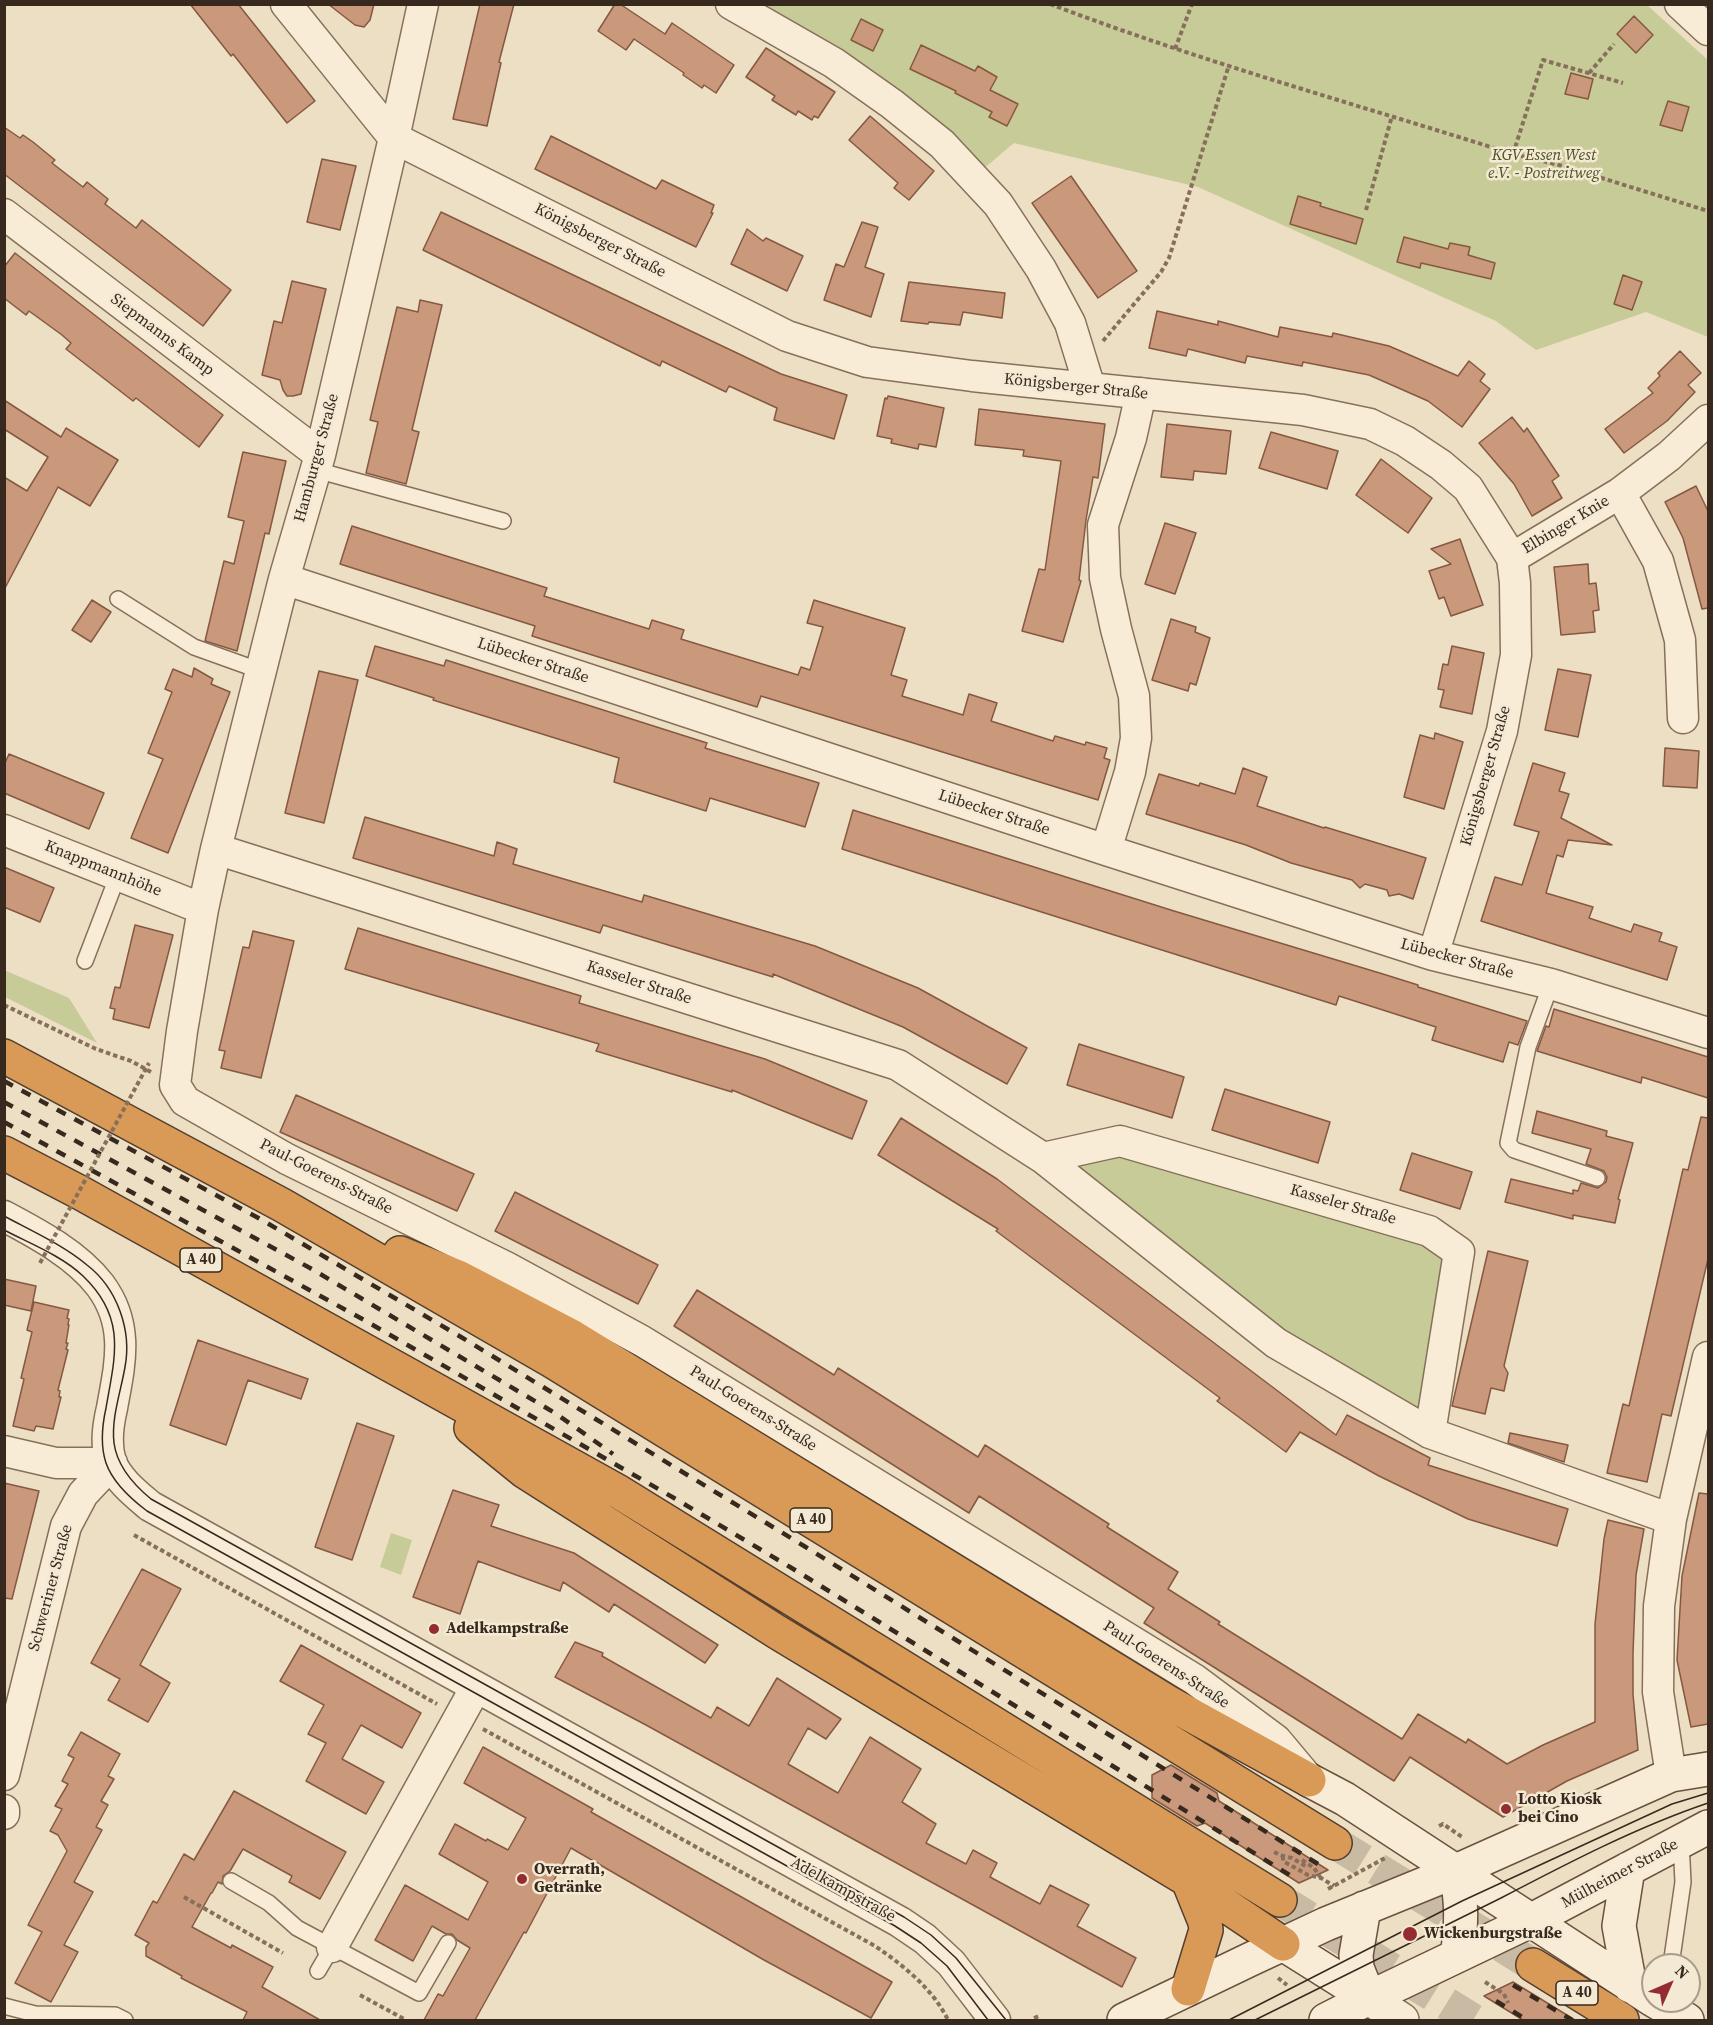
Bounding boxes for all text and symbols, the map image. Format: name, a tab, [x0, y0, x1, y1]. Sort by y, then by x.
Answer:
park label: KGV Essen West e.V. - Postreitweg	[1488, 146, 1600, 184]
street label: Königsberger Straße	[531, 200, 669, 282]
street label: Siepmanns Kamp	[106, 290, 218, 380]
street label: Königsberger Straße	[1003, 370, 1149, 404]
street label: Hamburger Straße	[291, 392, 343, 524]
street label: Elbinger Knie	[1519, 491, 1613, 559]
street label: Lübecker Straße	[475, 634, 591, 688]
street label: Königsberger Straße	[1457, 704, 1515, 848]
street label: Lübecker Straße	[936, 786, 1052, 840]
street label: Knappmannhöhe	[42, 837, 164, 901]
street label: Lübecker Straße	[1398, 935, 1516, 983]
street label: Kasseler Straße	[584, 957, 694, 1009]
street label: Paul-Goerens-Straße	[256, 1135, 396, 1219]
street label: Kasseler Straße	[1288, 1181, 1398, 1229]
road number: A 40	[180, 1248, 222, 1272]
street label: Paul-Goerens-Straße	[686, 1362, 820, 1456]
road number: A 40	[790, 1508, 832, 1532]
street label: Schweriner Straße	[25, 1522, 77, 1654]
street label: Paul-Goerens-Straße	[1099, 1617, 1233, 1713]
place label: Adelkampstraße	[446, 1619, 569, 1639]
marker: Adelkampstraße	[427, 1622, 441, 1636]
place label: Lotto Kiosk bei Cino	[1518, 1790, 1602, 1828]
marker: Lotto Kiosk bei Cino	[1499, 1802, 1513, 1816]
street label: Mülheimer Straße	[1558, 1835, 1682, 1913]
street label: Adelkampstraße	[787, 1853, 899, 1927]
place label: Overrath, Getränke	[534, 1860, 605, 1898]
marker: Overrath, Getränke	[515, 1872, 529, 1886]
place label: Wickenburgstraße	[1424, 1924, 1562, 1944]
marker: Wickenburgstraße	[1401, 1925, 1419, 1943]
north arrow	[1641, 1953, 1701, 2013]
text: N	[1670, 1960, 1694, 1984]
road number: A 40	[1556, 1981, 1598, 2005]

